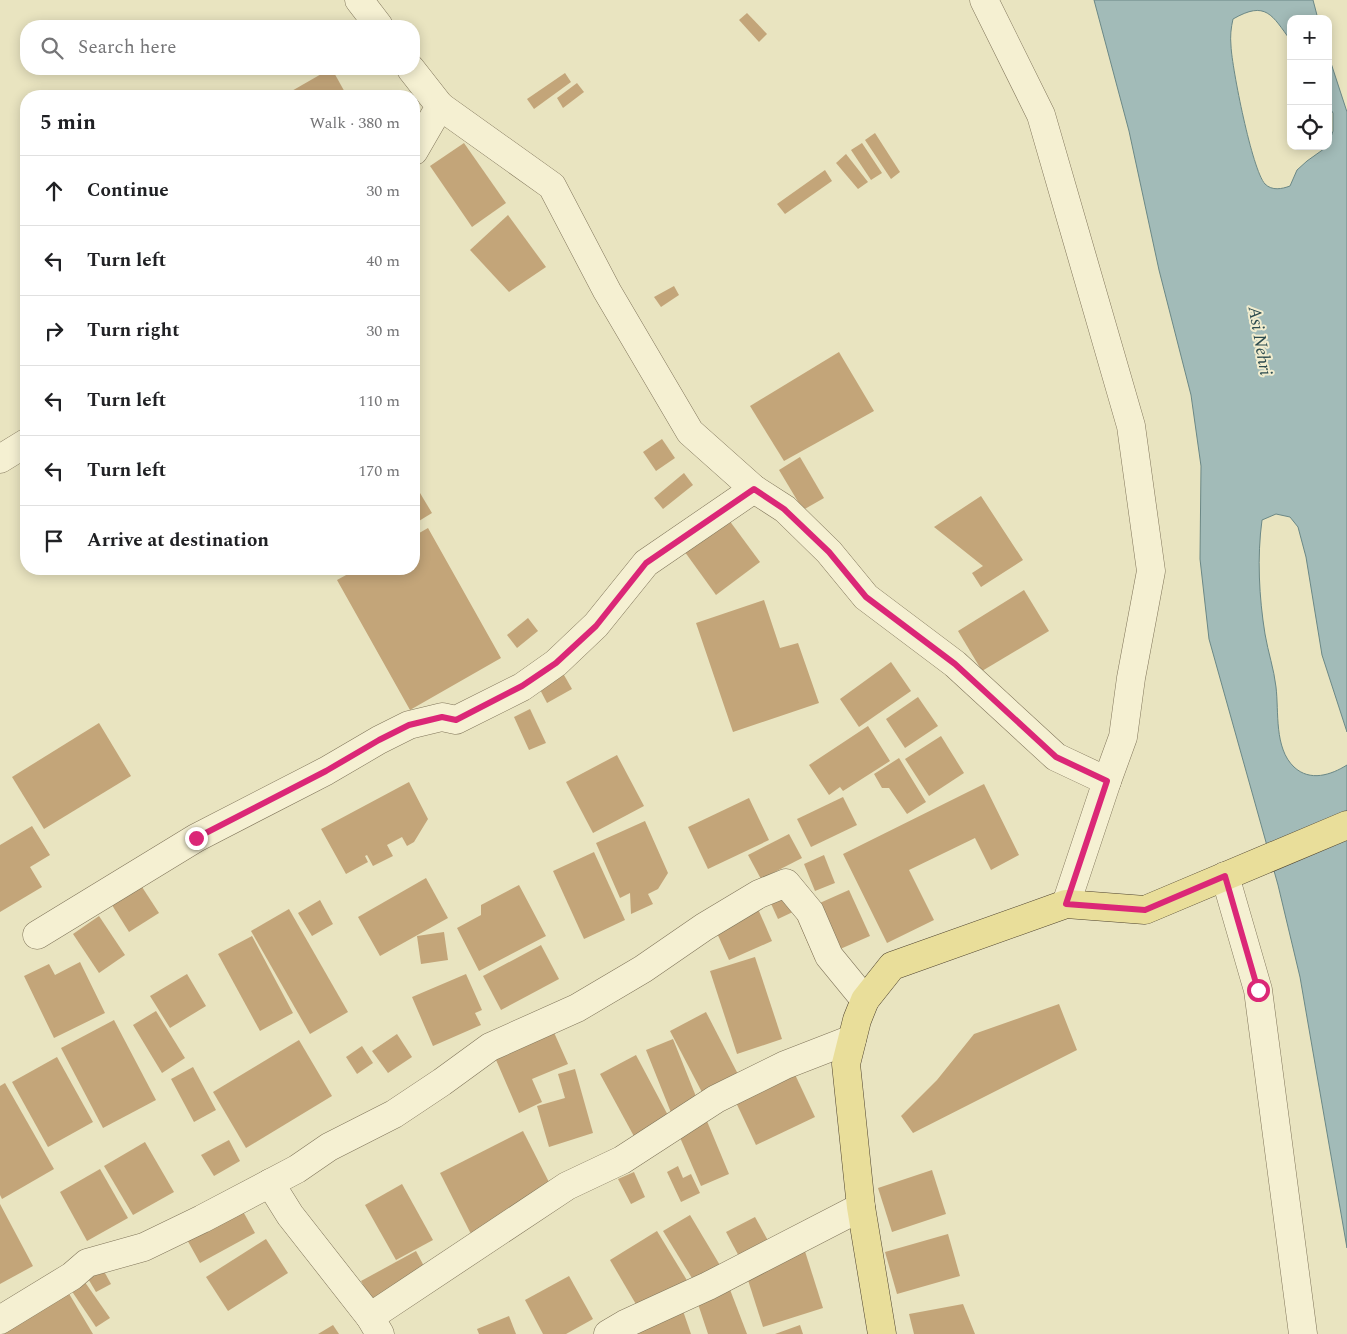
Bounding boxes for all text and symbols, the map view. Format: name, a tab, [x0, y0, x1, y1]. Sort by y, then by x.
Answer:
map controls	[1287, 15, 1332, 150]
button: +	[1287, 15, 1332, 60]
search box	[20, 20, 420, 75]
text: Search here	[78, 33, 177, 62]
icon: search	[38, 34, 66, 62]
button: −	[1287, 60, 1332, 105]
button: locate	[1287, 105, 1332, 150]
text: 5 min	[40, 107, 96, 139]
text: Walk · 380 m	[309, 111, 400, 135]
text: Continue	[87, 176, 169, 205]
icon: ahead	[40, 177, 68, 205]
text: 30 m	[366, 179, 400, 203]
text: Turn left	[87, 246, 166, 275]
icon: left	[40, 247, 68, 275]
text: 40 m	[366, 249, 400, 273]
water label: Asi Nehri	[1240, 303, 1279, 378]
text: Turn right	[87, 316, 180, 345]
icon: right	[40, 317, 68, 345]
text: 30 m	[366, 319, 400, 343]
text: Turn left	[87, 386, 166, 415]
icon: left	[40, 387, 68, 415]
text: 110 m	[358, 389, 400, 413]
text: Turn left	[87, 456, 166, 485]
icon: left	[40, 457, 68, 485]
text: 170 m	[358, 459, 400, 483]
text: Arrive at destination	[87, 526, 269, 555]
icon: arrive	[40, 527, 68, 555]
route end	[185, 827, 208, 850]
route start	[1247, 979, 1270, 1002]

